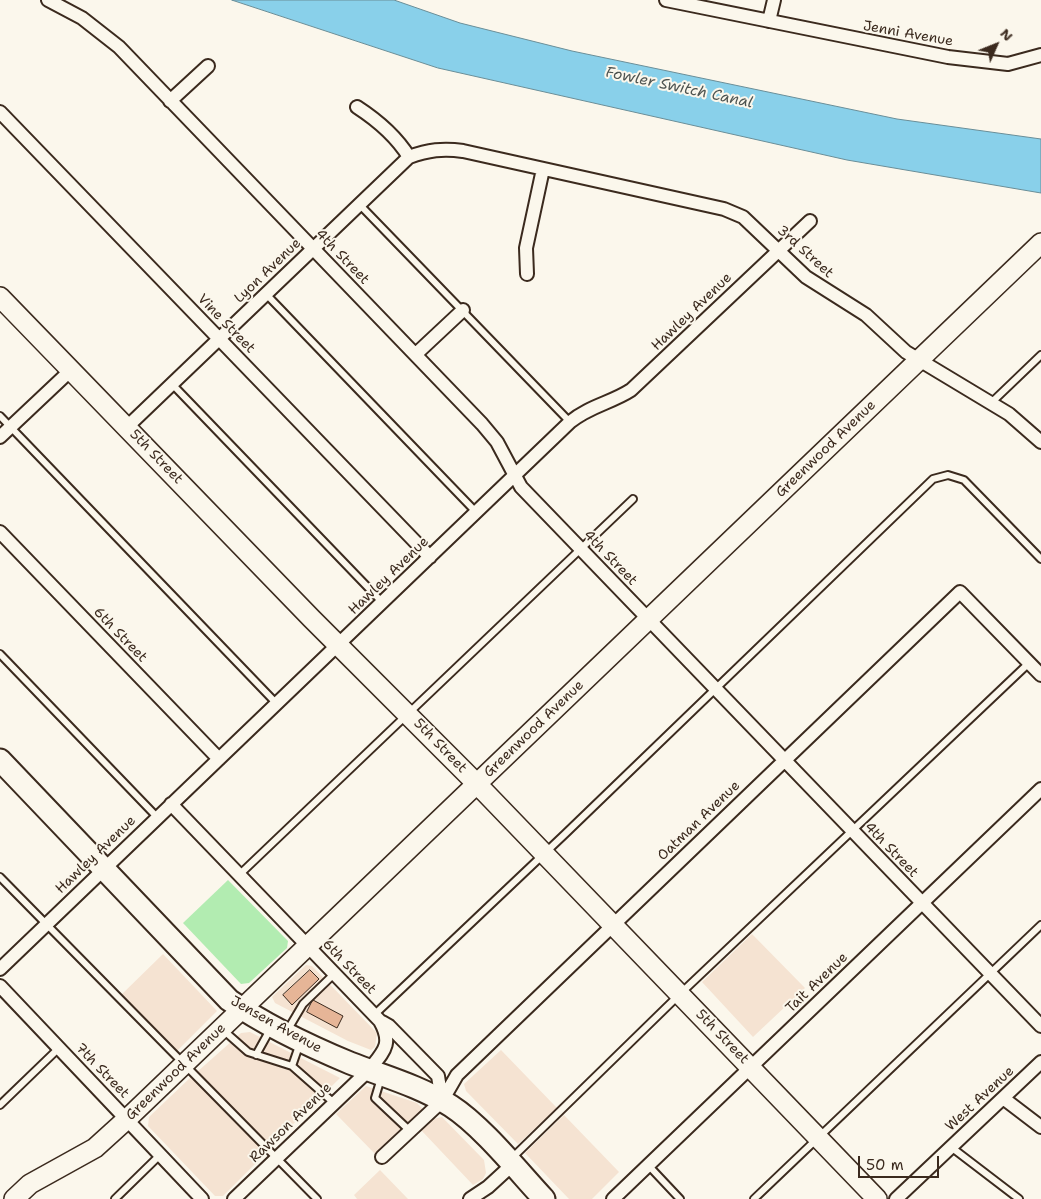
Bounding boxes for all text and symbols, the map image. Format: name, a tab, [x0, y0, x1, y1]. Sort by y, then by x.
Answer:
street label: Jenni Avenue	[862, 18, 954, 50]
north arrow	[971, 20, 1021, 70]
text: N	[996, 24, 1017, 45]
water label: Fowler Switch Canal	[604, 64, 754, 112]
street label: 3rd Street	[773, 222, 837, 282]
street label: 4th Street	[312, 226, 372, 288]
street label: Lyon Avenue	[231, 235, 305, 307]
street label: Hawley Avenue	[648, 270, 736, 354]
street label: Vine Street	[194, 291, 258, 357]
street label: Greenwood Avenue	[773, 397, 879, 501]
street label: 5th Street	[126, 426, 186, 488]
street label: 4th Street	[580, 527, 640, 589]
street label: Hawley Avenue	[345, 534, 433, 618]
street label: 6th Street	[90, 604, 150, 666]
street label: Greenwood Avenue	[481, 677, 587, 781]
street label: 5th Street	[410, 715, 470, 777]
street label: Oatman Avenue	[654, 777, 744, 865]
street label: Hawley Avenue	[52, 813, 140, 897]
street label: 4th Street	[861, 819, 921, 881]
street label: 6th Street	[319, 936, 379, 998]
street label: Tait Avenue	[783, 949, 851, 1017]
street label: Jensen Avenue	[227, 993, 325, 1057]
street label: 5th Street	[692, 1006, 752, 1068]
street label: Greenwood Avenue	[123, 1020, 229, 1124]
street label: 7th Street	[72, 1040, 132, 1102]
street label: West Avenue	[942, 1063, 1018, 1135]
street label: Rawson Avenue	[246, 1080, 336, 1166]
scale bar	[861, 1146, 942, 1178]
text: 50 m	[866, 1155, 904, 1175]

